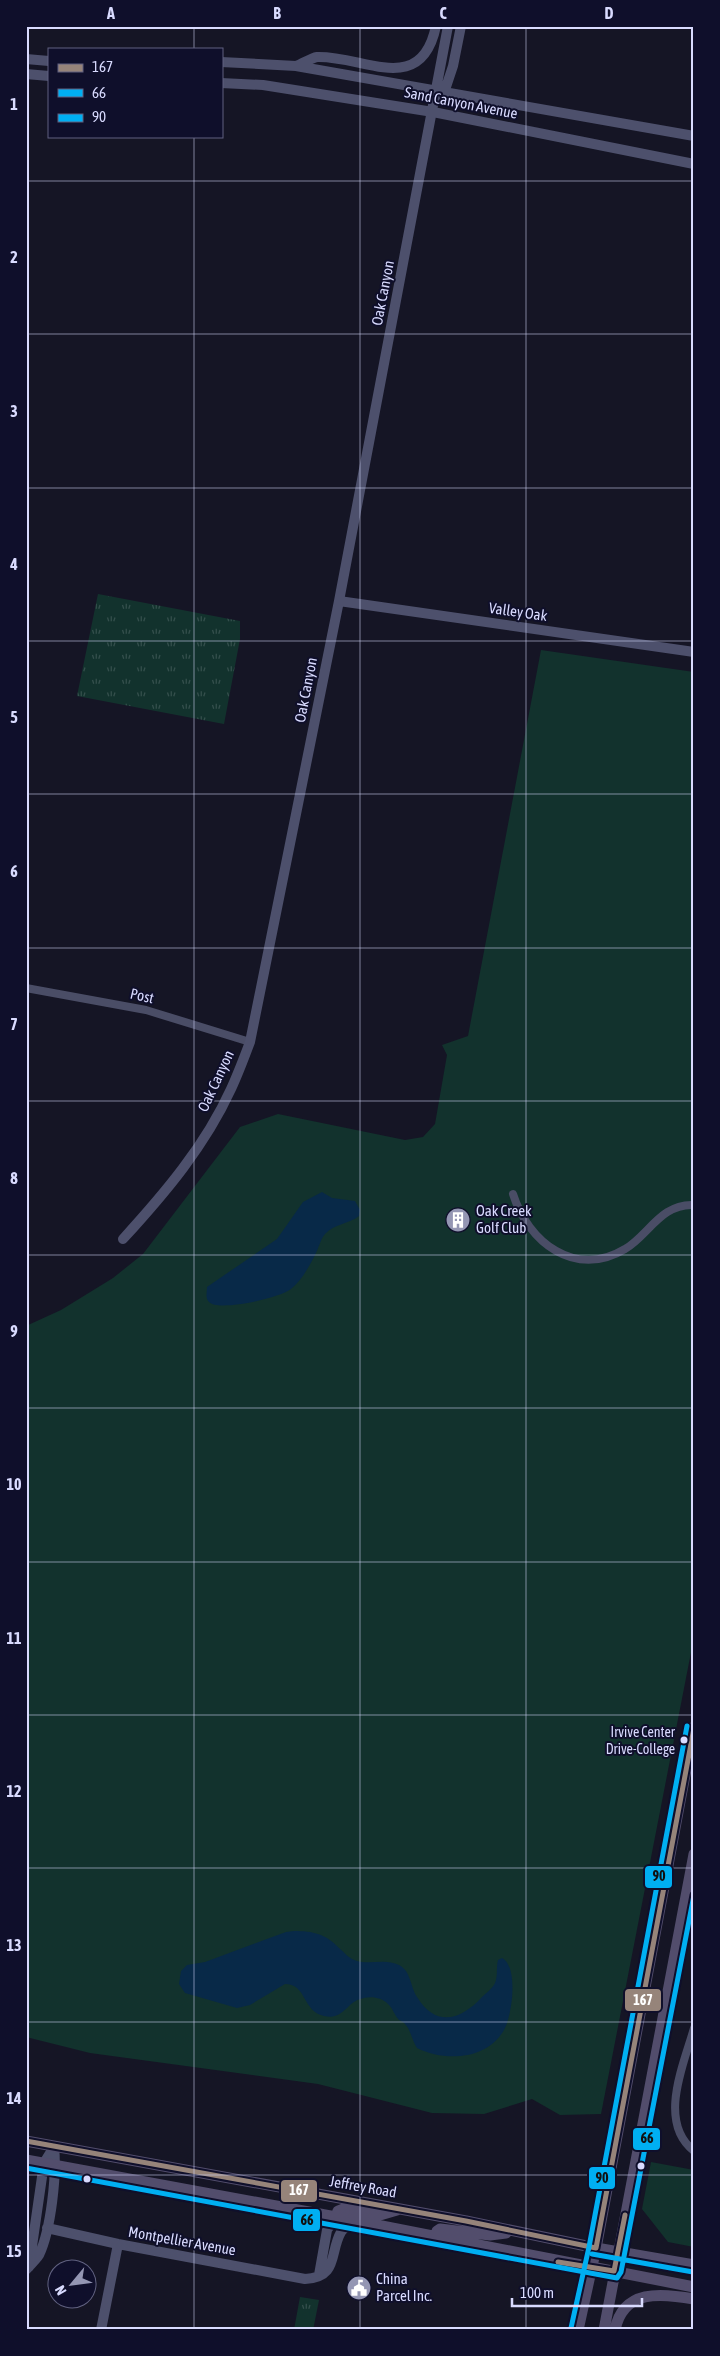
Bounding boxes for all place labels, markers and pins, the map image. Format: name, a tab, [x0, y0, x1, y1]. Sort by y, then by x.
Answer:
place label: Oak Creek Golf Club	[476, 1202, 532, 1236]
building icon: Oak Creek Golf Club	[445, 1207, 471, 1233]
place label: Irvive Center Drive-College	[606, 1724, 676, 1757]
marker: Irvive Center Drive-College	[679, 1735, 689, 1745]
unlabelled marker	[636, 2161, 646, 2171]
unlabelled marker	[82, 2174, 92, 2184]
place label: China Parcel Inc.	[376, 2270, 432, 2304]
public building icon: China Parcel Inc.	[346, 2275, 372, 2301]

